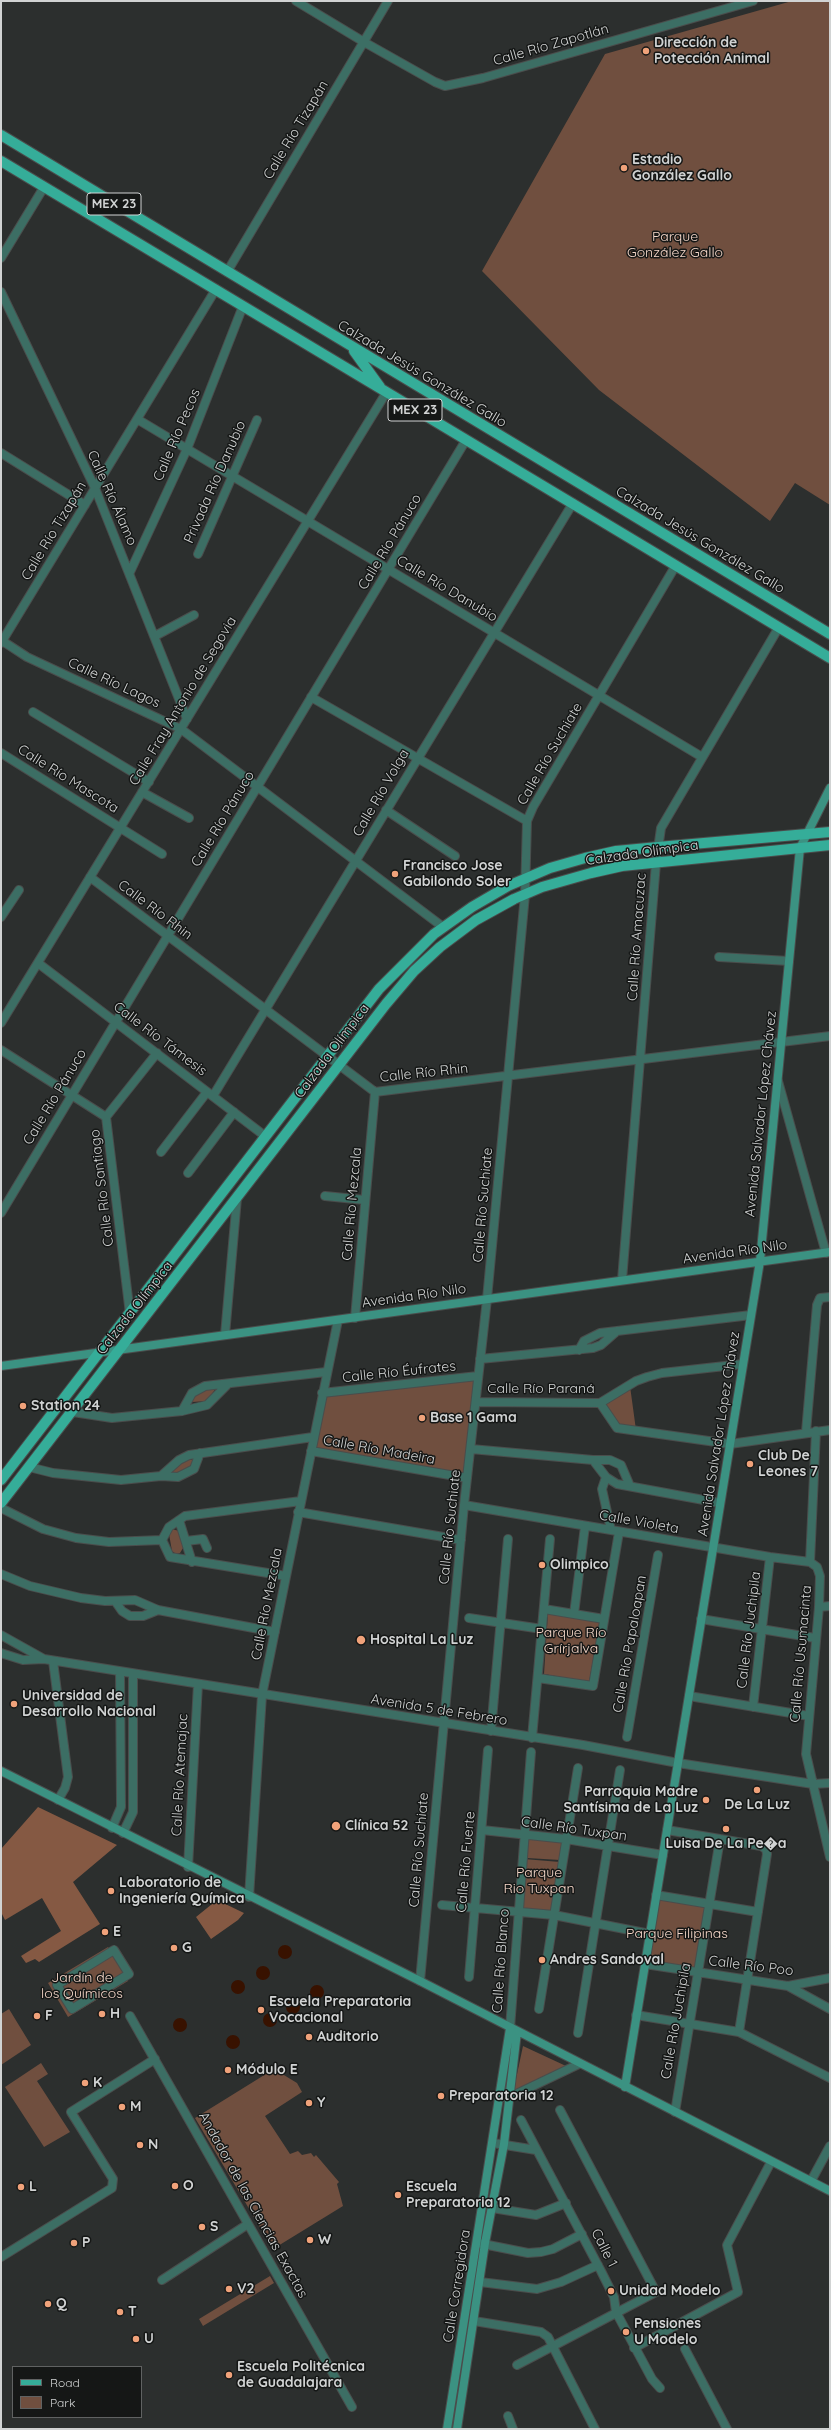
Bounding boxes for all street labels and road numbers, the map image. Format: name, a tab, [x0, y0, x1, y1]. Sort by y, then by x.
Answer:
street label: Calle Río Zapotlán	[491, 20, 611, 70]
street label: Calle Río Tizapán	[260, 78, 332, 182]
road number: MEX 23	[87, 193, 141, 215]
street label: Calzada Jesús González Gallo	[335, 317, 509, 431]
street label: Calle Río Pecos	[150, 386, 204, 484]
road number: MEX 23	[388, 399, 442, 421]
street label: Privada Río Danubio	[180, 418, 250, 546]
street label: Calle Río Álamo	[84, 448, 140, 548]
street label: Calle Río Tizapán	[18, 479, 90, 583]
street label: Calzada Jesús González Gallo	[613, 483, 787, 597]
street label: Calle Río Pánuco	[355, 491, 425, 593]
street label: Calle Río Danubio	[393, 552, 501, 626]
street label: Calle Fray Antonio de Segovia	[126, 613, 240, 789]
street label: Calle Río Lagos	[65, 654, 163, 712]
street label: Calle Río Suchiate	[514, 700, 586, 808]
street label: Calle Río Mascota	[14, 741, 122, 817]
street label: Calle Río Volga	[349, 746, 413, 840]
street label: Calle Río Pánuco	[188, 768, 258, 870]
street label: Calzada Olímpica	[585, 837, 699, 869]
street label: Calle Río Amacuzac	[624, 872, 650, 1002]
street label: Calle Río Rhin	[115, 877, 195, 943]
street label: Calle Río Támesis	[110, 998, 210, 1080]
street label: Calzada Olímpica	[291, 1001, 373, 1101]
street label: Avenida Salvador López Chávez	[742, 1010, 780, 1218]
street label: Calle Río Pánuco	[20, 1046, 90, 1148]
street label: Calle Río Rhin	[379, 1060, 469, 1086]
street label: Calle Río Santiago	[86, 1128, 118, 1248]
street label: Calle Río Mezcala	[339, 1147, 365, 1261]
street label: Calle Río Suchiate	[470, 1147, 496, 1263]
street label: Avenida Río Nilo	[682, 1236, 788, 1268]
street label: Calzada Olímpica	[93, 1258, 177, 1358]
street label: Avenida Río Nilo	[361, 1280, 467, 1312]
street label: Avenida Salvador López Chávez	[694, 1330, 744, 1538]
street label: Calle Río Éufrates	[341, 1358, 457, 1386]
street label: Calle Río Paraná	[487, 1381, 595, 1397]
street label: Calle Río Madeira	[322, 1432, 436, 1468]
street label: Calle Río Suchiate	[436, 1469, 464, 1585]
street label: Calle Violeta	[598, 1507, 680, 1537]
street label: Calle Río Mezcala	[248, 1547, 286, 1661]
street label: Calle Río Juchipila	[733, 1571, 765, 1689]
street label: Calle Río Papaloapan	[610, 1574, 650, 1714]
street label: Calle Río Usumacinta	[787, 1585, 815, 1723]
street label: Avenida 5 de Febrero	[369, 1691, 509, 1729]
street label: Calle Río Atemajac	[168, 1713, 192, 1837]
street label: Calle Río Suchiate	[406, 1792, 432, 1908]
street label: Calle Río Fuerte	[453, 1811, 479, 1913]
street label: Calle Río Tuxpan	[520, 1813, 628, 1845]
street label: Calle Río Blanco	[489, 1908, 513, 2014]
street label: Calle Río Poo	[708, 1952, 794, 1980]
street label: Calle Río Juchipila	[658, 1962, 694, 2080]
street label: Andador de las Ciencias Exactas	[195, 2109, 311, 2301]
street label: Calle 1	[587, 2226, 621, 2270]
street label: Calle Corregidora	[440, 2228, 474, 2344]

